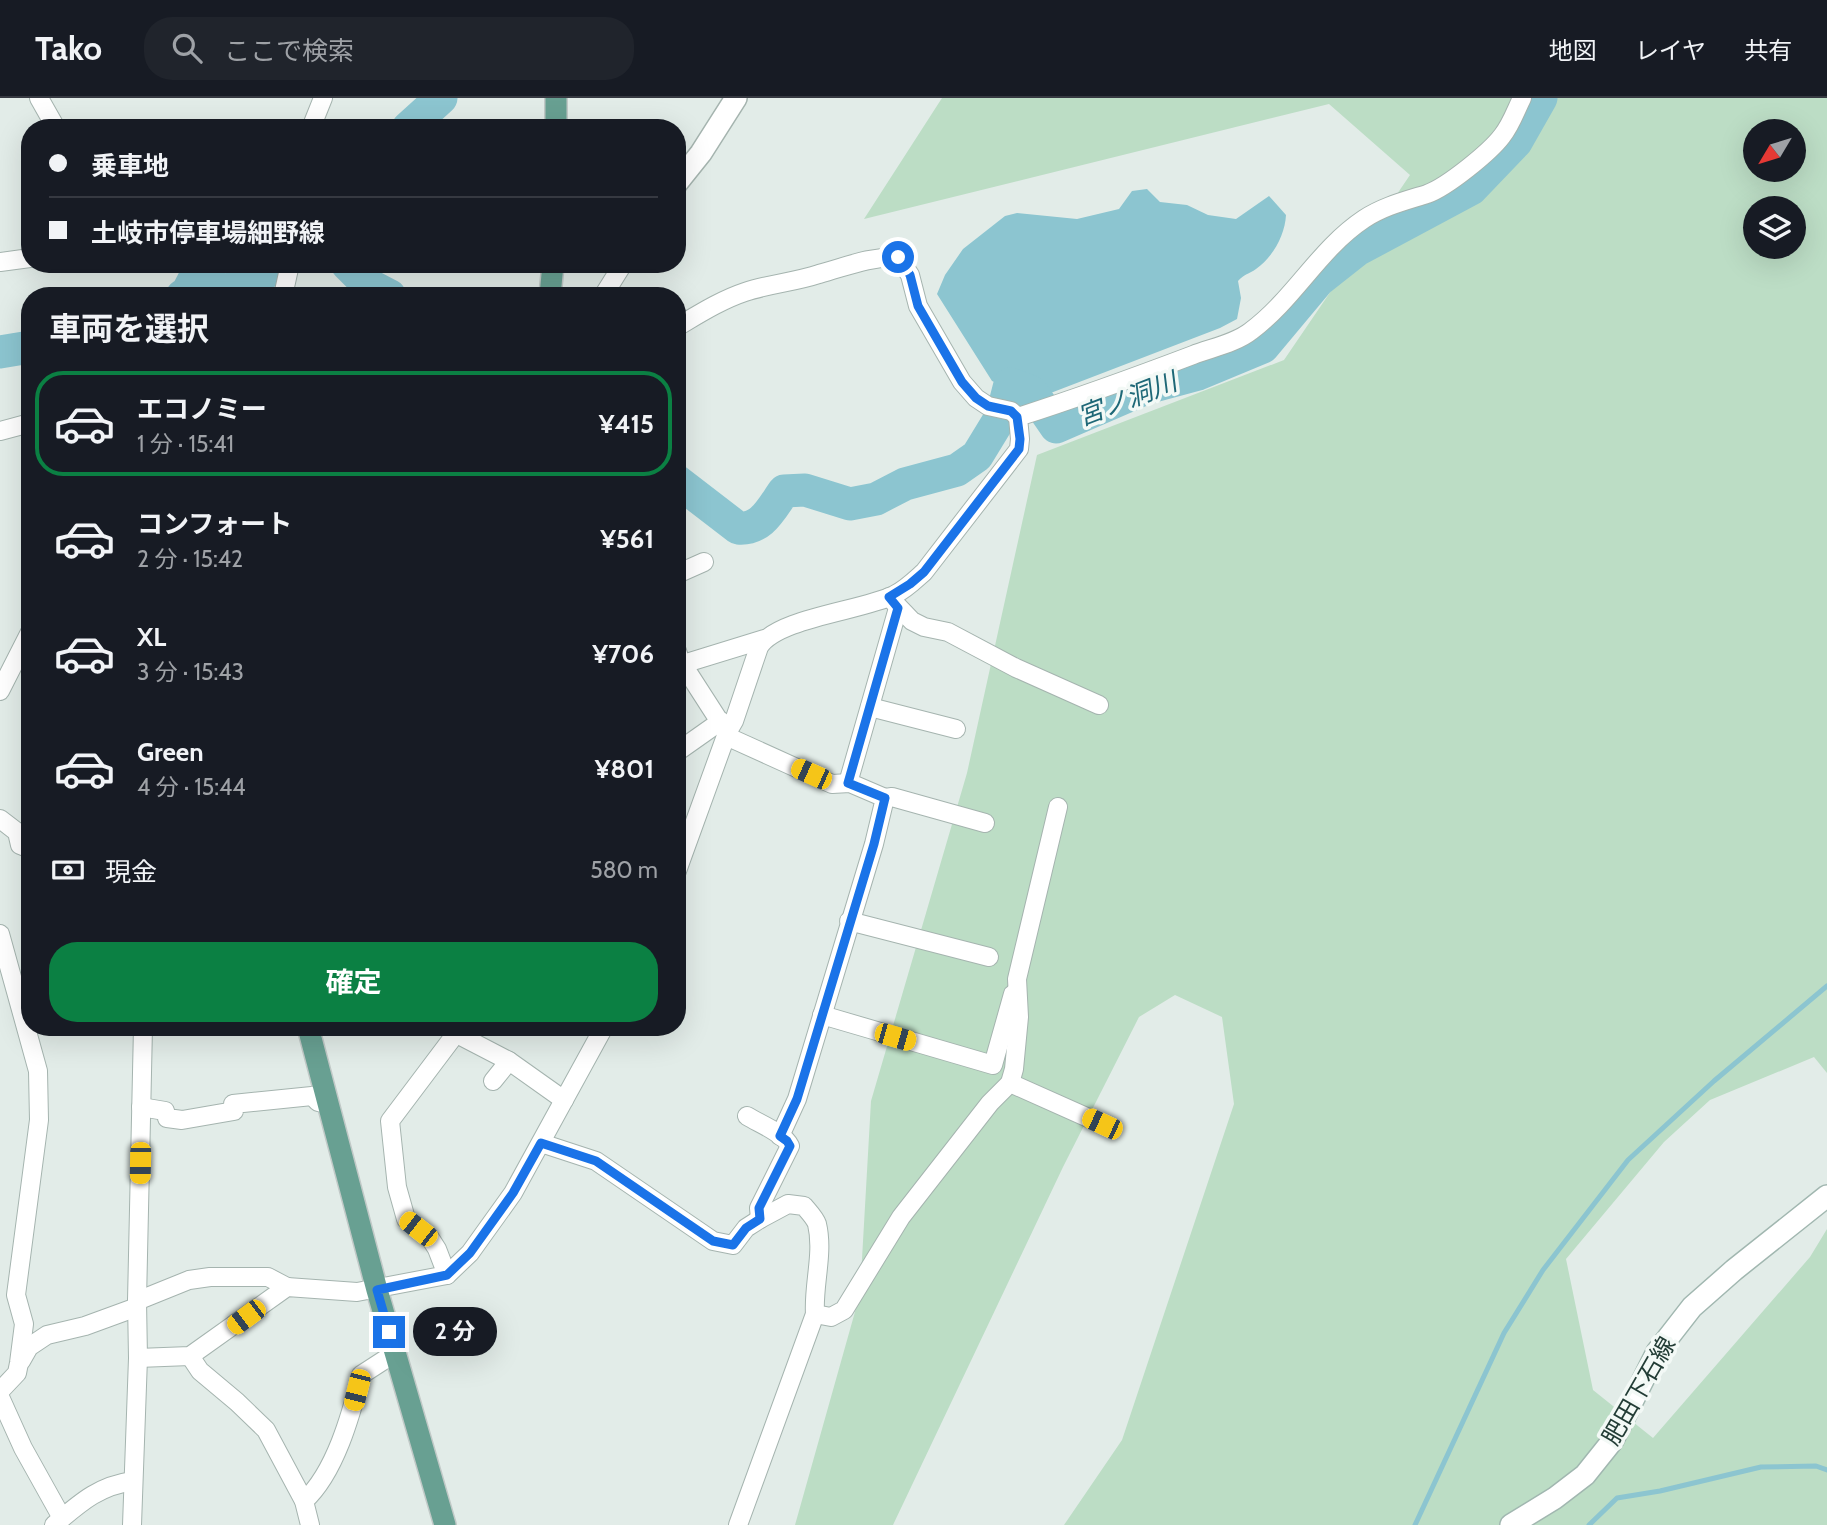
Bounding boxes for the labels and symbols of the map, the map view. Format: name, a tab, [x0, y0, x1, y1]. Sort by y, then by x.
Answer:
north arrow	[1743, 119, 1806, 182]
route start	[882, 241, 914, 273]
water label: 宮ノ洞川	[1073, 364, 1184, 433]
car	[788, 756, 835, 792]
car	[872, 1021, 919, 1053]
car	[1079, 1106, 1126, 1142]
car	[130, 1142, 151, 1184]
car	[395, 1208, 442, 1250]
car	[223, 1296, 270, 1338]
callout: 2 分	[414, 1308, 498, 1356]
route end	[373, 1316, 405, 1348]
street label: 肥田下石線	[1596, 1332, 1681, 1450]
car	[342, 1367, 373, 1413]

